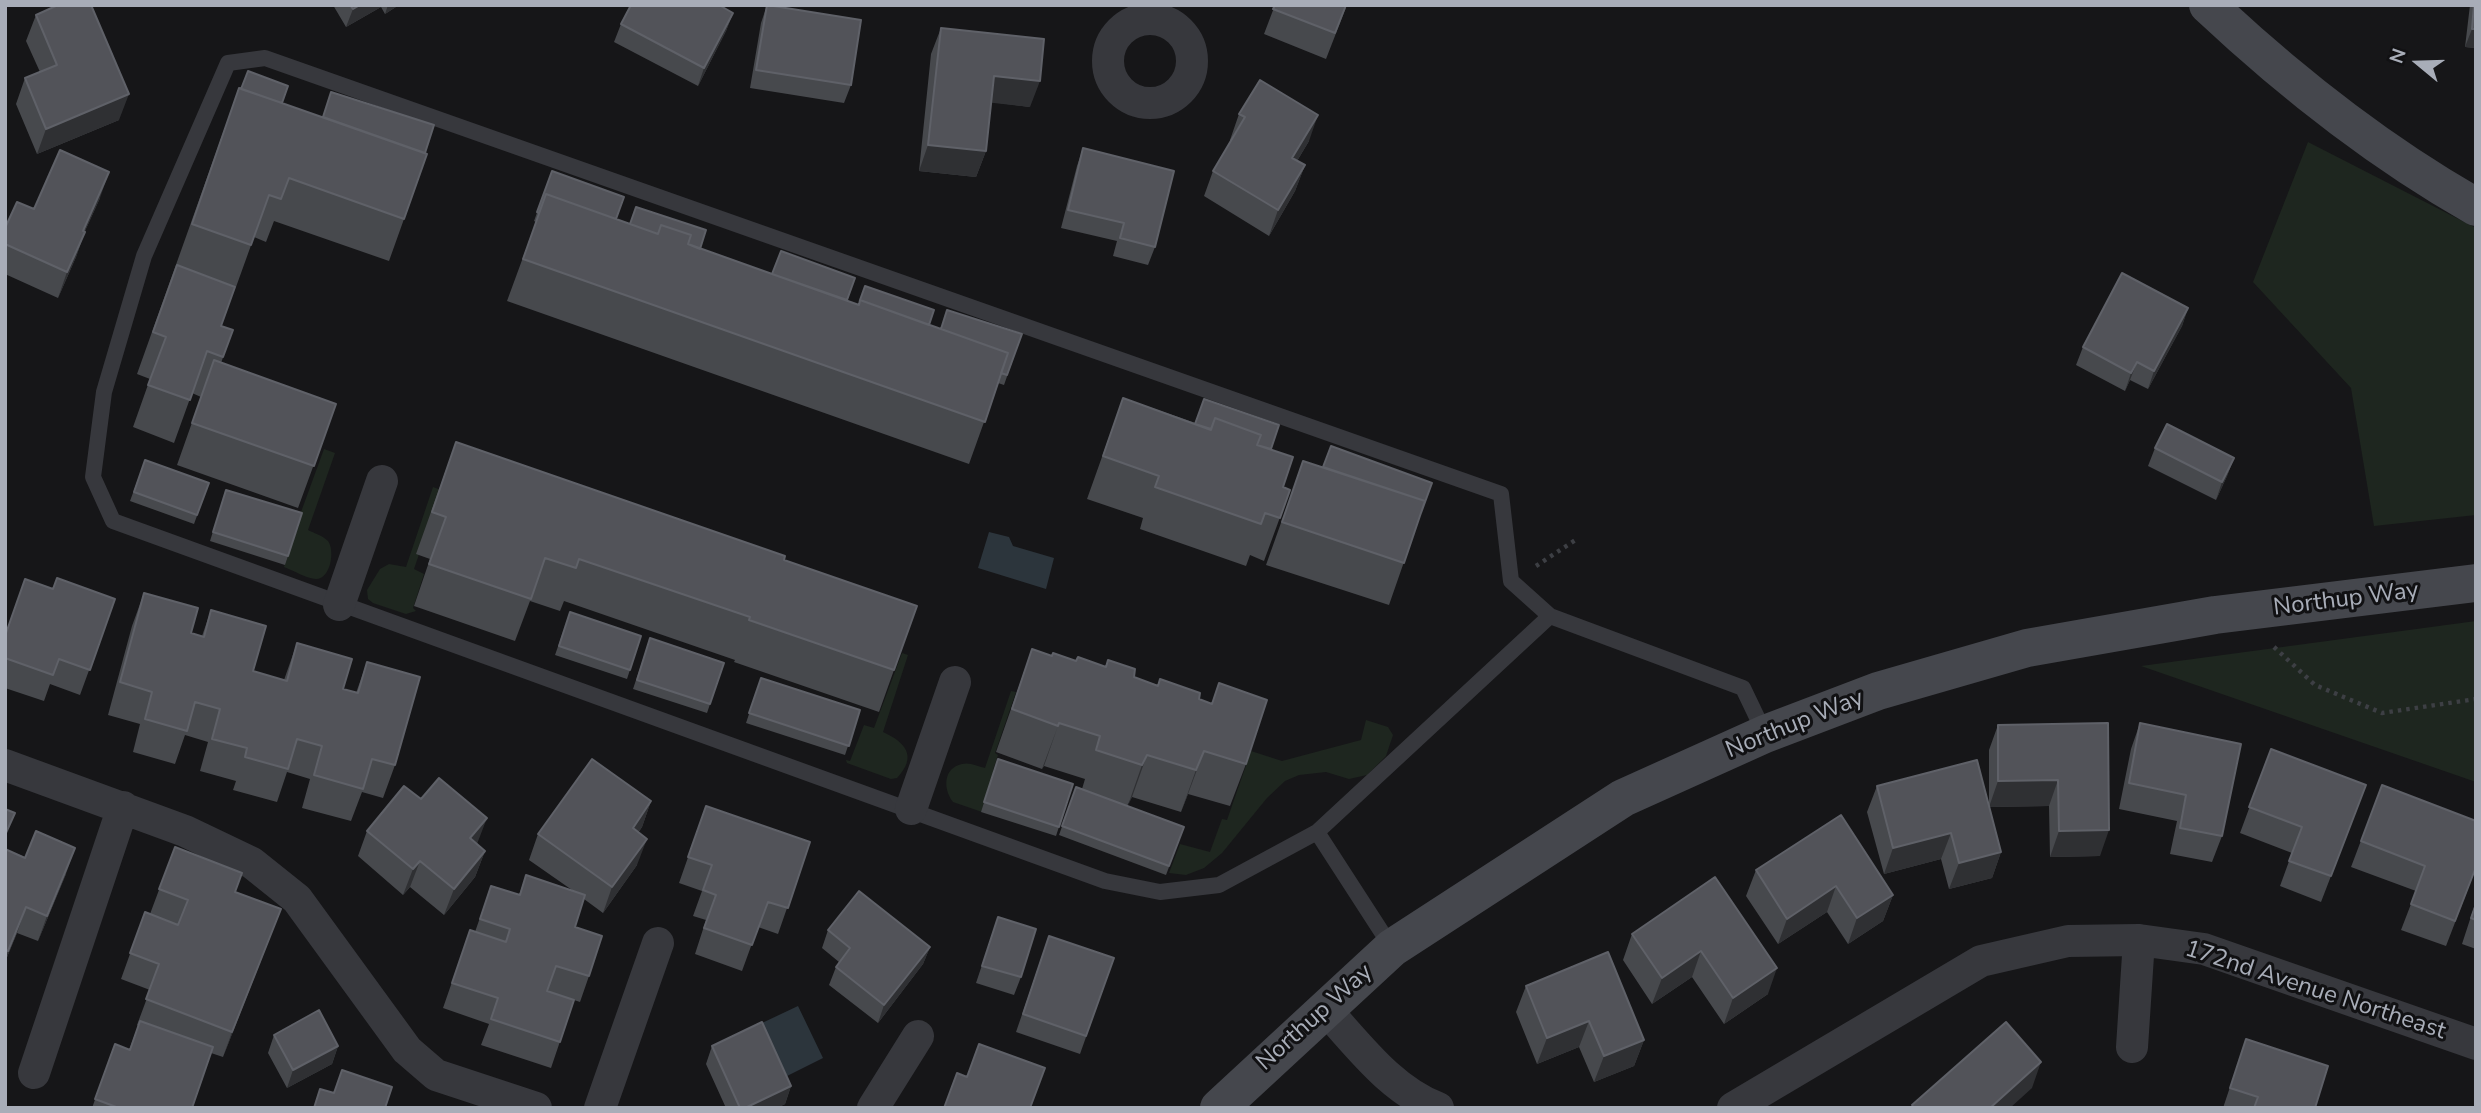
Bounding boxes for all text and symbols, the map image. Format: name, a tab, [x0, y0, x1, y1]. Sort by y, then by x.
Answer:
north arrow	[2383, 28, 2453, 98]
text: N	[2384, 45, 2413, 67]
street label: Northup Way	[2272, 577, 2420, 623]
street label: Northup Way	[1722, 684, 1868, 766]
street label: 172nd Avenue Northeast	[2181, 935, 2449, 1047]
street label: Northup Way	[1251, 958, 1379, 1078]

